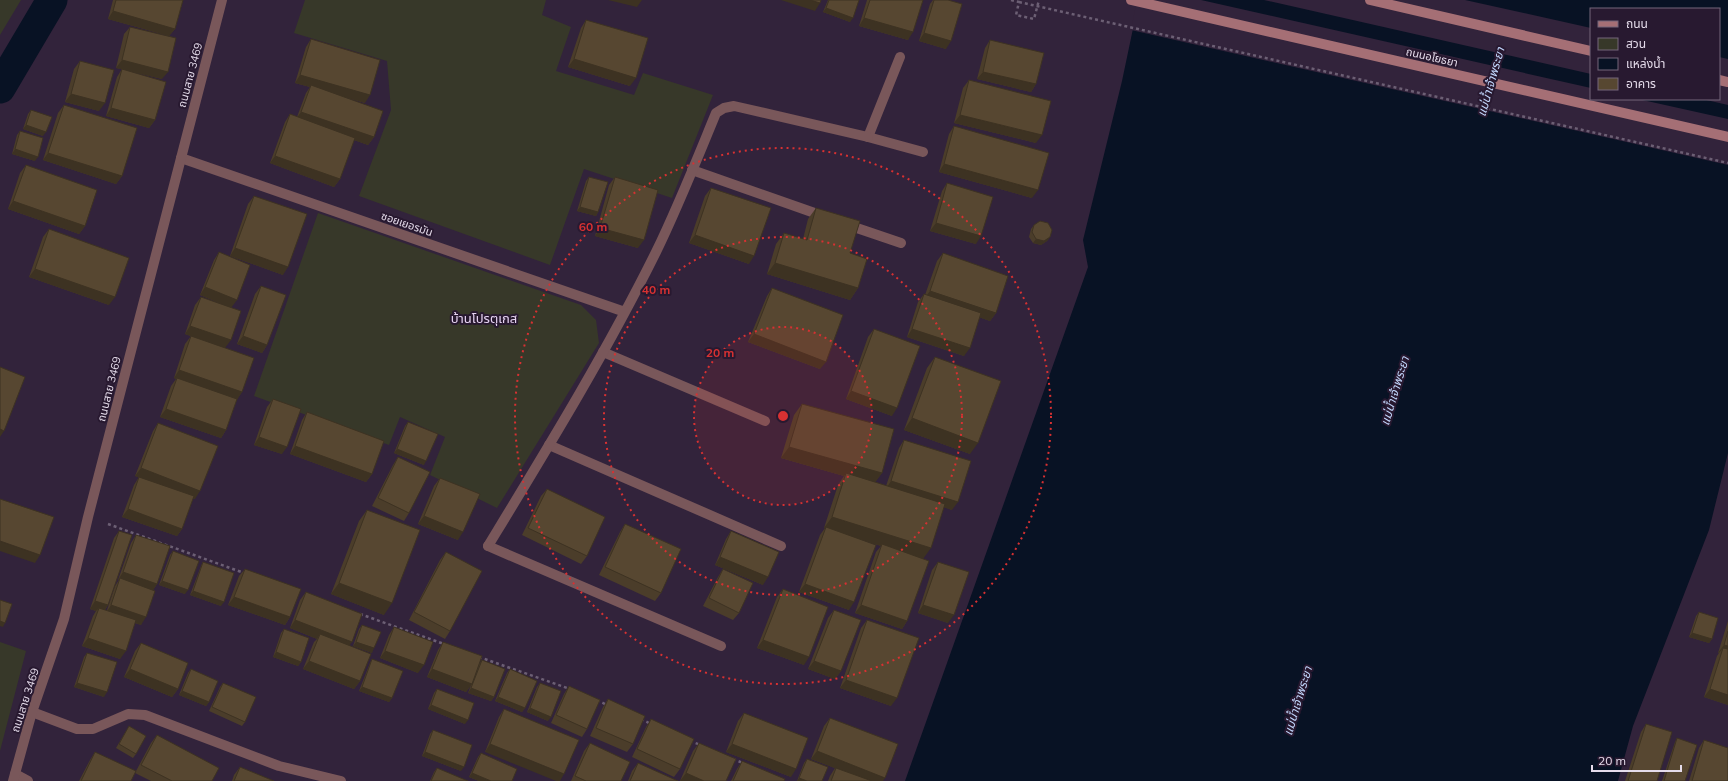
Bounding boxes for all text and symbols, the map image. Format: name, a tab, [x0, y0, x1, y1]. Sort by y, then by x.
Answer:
legend	[1590, 8, 1720, 100]
text: ถนน	[1626, 16, 1648, 31]
text: สวน	[1626, 36, 1646, 51]
street label: ถนนสาย 3469	[175, 41, 205, 109]
street label: ถนนอโยธยา	[1405, 44, 1459, 70]
water label: แม่น้ำเจ้าพระยา	[1473, 44, 1508, 118]
text: แหล่งน้ำ	[1626, 55, 1665, 71]
text: อาคาร	[1626, 76, 1656, 91]
street label: ซอยเยอรมัน	[379, 209, 435, 239]
text: 60 m	[579, 219, 607, 234]
text: 40 m	[642, 282, 670, 297]
district label: บ้านโปรตุเกส	[451, 310, 517, 326]
text: 20 m	[706, 345, 734, 360]
water label: แม่น้ำเจ้าพระยา	[1376, 353, 1412, 427]
street label: ถนนสาย 3469	[94, 355, 124, 423]
centre of rings	[776, 409, 790, 423]
water label: แม่น้ำเจ้าพระยา	[1279, 663, 1315, 737]
street label: ถนนสาย 3469	[8, 666, 42, 734]
scale bar	[1592, 747, 1681, 773]
text: 20 m	[1598, 753, 1626, 768]

